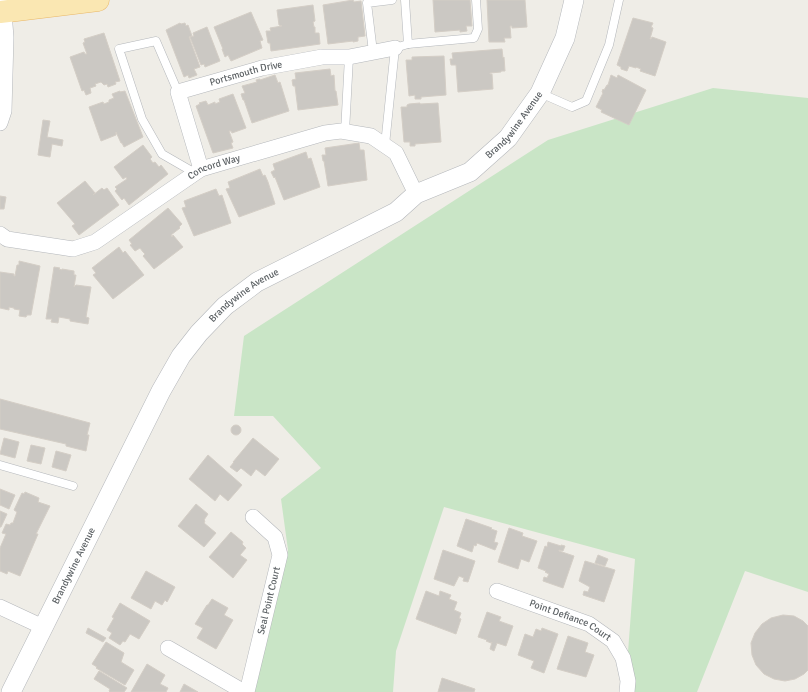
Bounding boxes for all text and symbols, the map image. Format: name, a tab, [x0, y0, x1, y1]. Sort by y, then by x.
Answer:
street label: Portsmouth Drive	[208, 58, 283, 89]
street label: Brandywine Avenue	[483, 89, 545, 161]
street label: Concord Way	[185, 152, 242, 182]
street label: Brandywine Avenue	[207, 266, 281, 325]
street label: Brandywine Avenue	[50, 525, 98, 606]
street label: Seal Point Court	[255, 565, 283, 636]
street label: Point Defiance Court	[528, 597, 614, 644]

